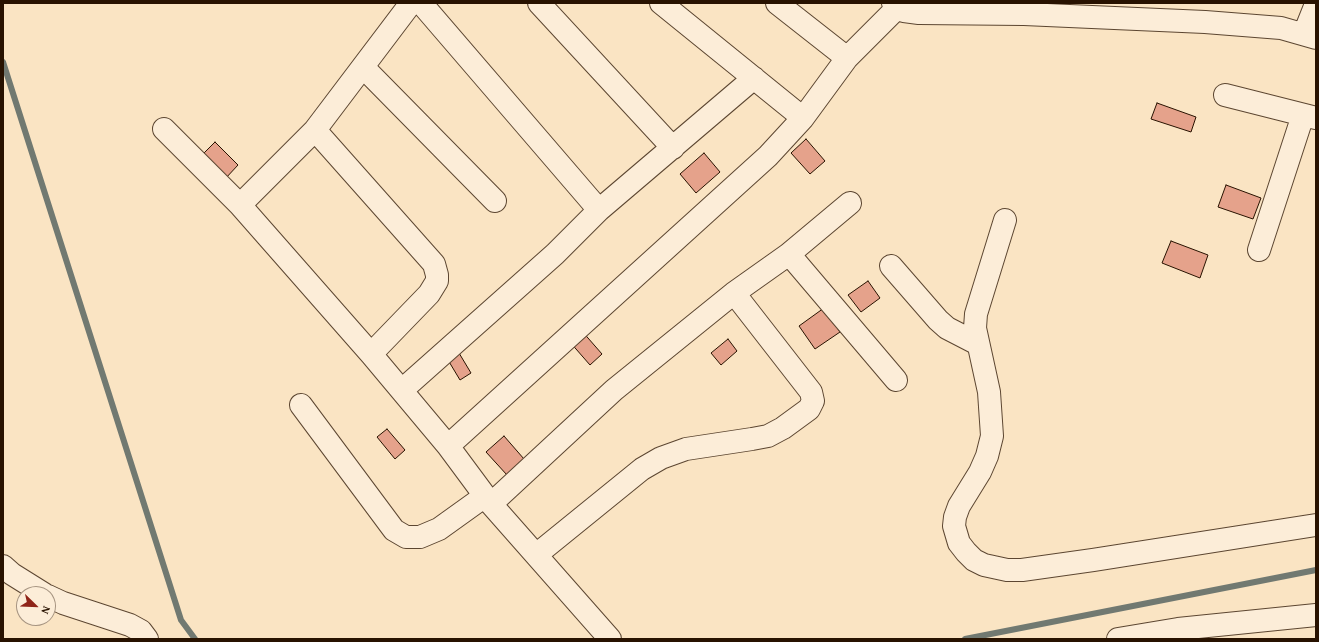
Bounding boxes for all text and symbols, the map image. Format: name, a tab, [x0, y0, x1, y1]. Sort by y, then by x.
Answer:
north arrow	[16, 586, 56, 626]
text: N	[37, 604, 55, 617]

